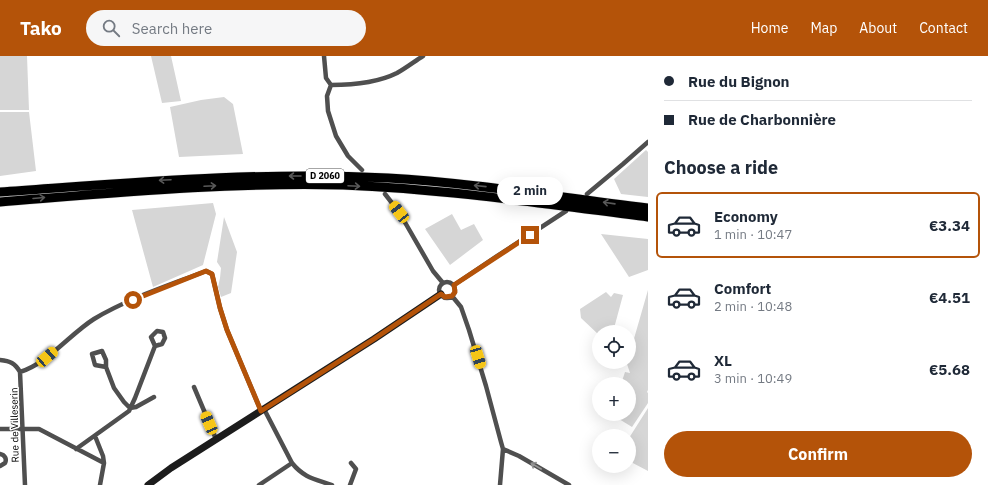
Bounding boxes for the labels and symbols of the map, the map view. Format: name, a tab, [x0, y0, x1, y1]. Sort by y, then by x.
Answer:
road number: D 2060	[306, 169, 344, 183]
one-way arrow	[289, 172, 302, 180]
one-way arrow	[159, 176, 172, 183]
callout: 2 min	[497, 177, 563, 205]
one-way arrow	[347, 182, 360, 190]
one-way arrow	[203, 183, 216, 190]
one-way arrow	[474, 183, 487, 190]
one-way arrow	[32, 195, 45, 202]
car	[387, 199, 411, 225]
one-way arrow	[603, 199, 616, 207]
route end	[521, 226, 539, 244]
route start	[124, 291, 142, 309]
car	[469, 344, 487, 370]
car	[34, 345, 60, 369]
street label: Rue de Villeserin	[7, 387, 22, 463]
car	[199, 410, 219, 436]
one-way arrow	[530, 461, 542, 469]

